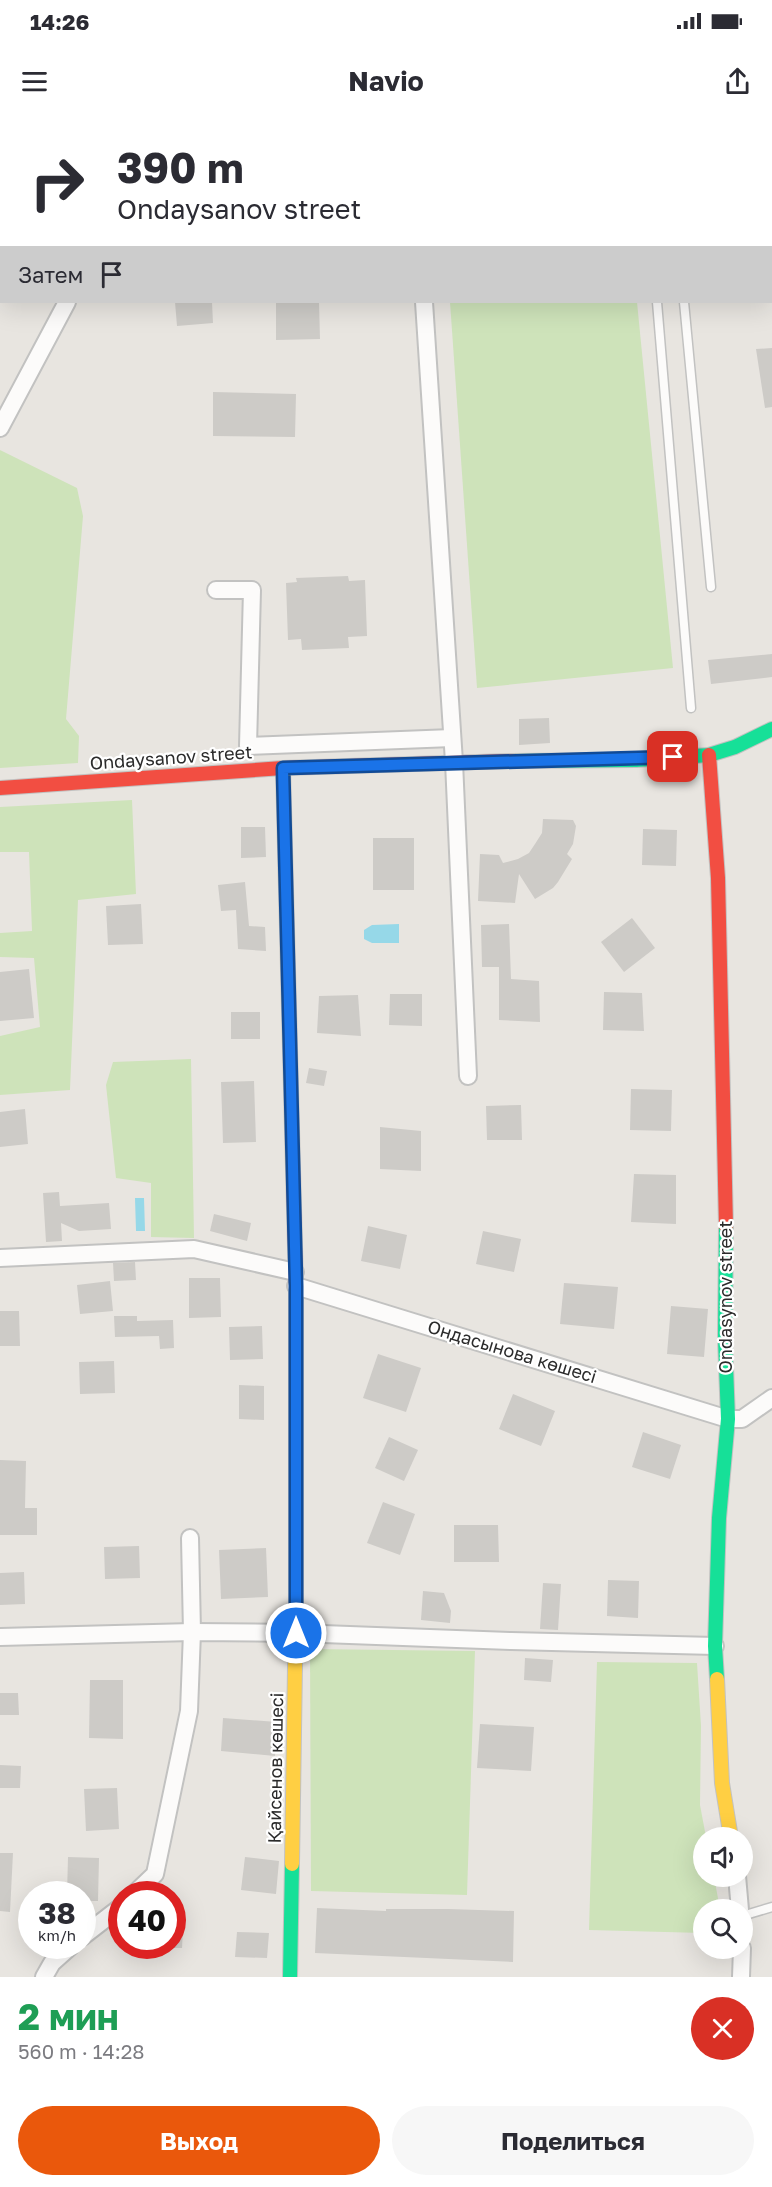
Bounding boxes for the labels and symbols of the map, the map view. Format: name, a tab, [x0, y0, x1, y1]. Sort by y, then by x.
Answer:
pin	[647, 731, 698, 782]
street label: Ondaysanov street	[89, 740, 253, 774]
street label: Ondasynov street	[714, 1221, 736, 1374]
street label: Ондасынова көшесі	[425, 1315, 599, 1387]
position arrow	[264, 1601, 328, 1665]
street label: Қайсенов көшесі	[263, 1692, 287, 1844]
speed limit sign: 40	[108, 1881, 186, 1959]

